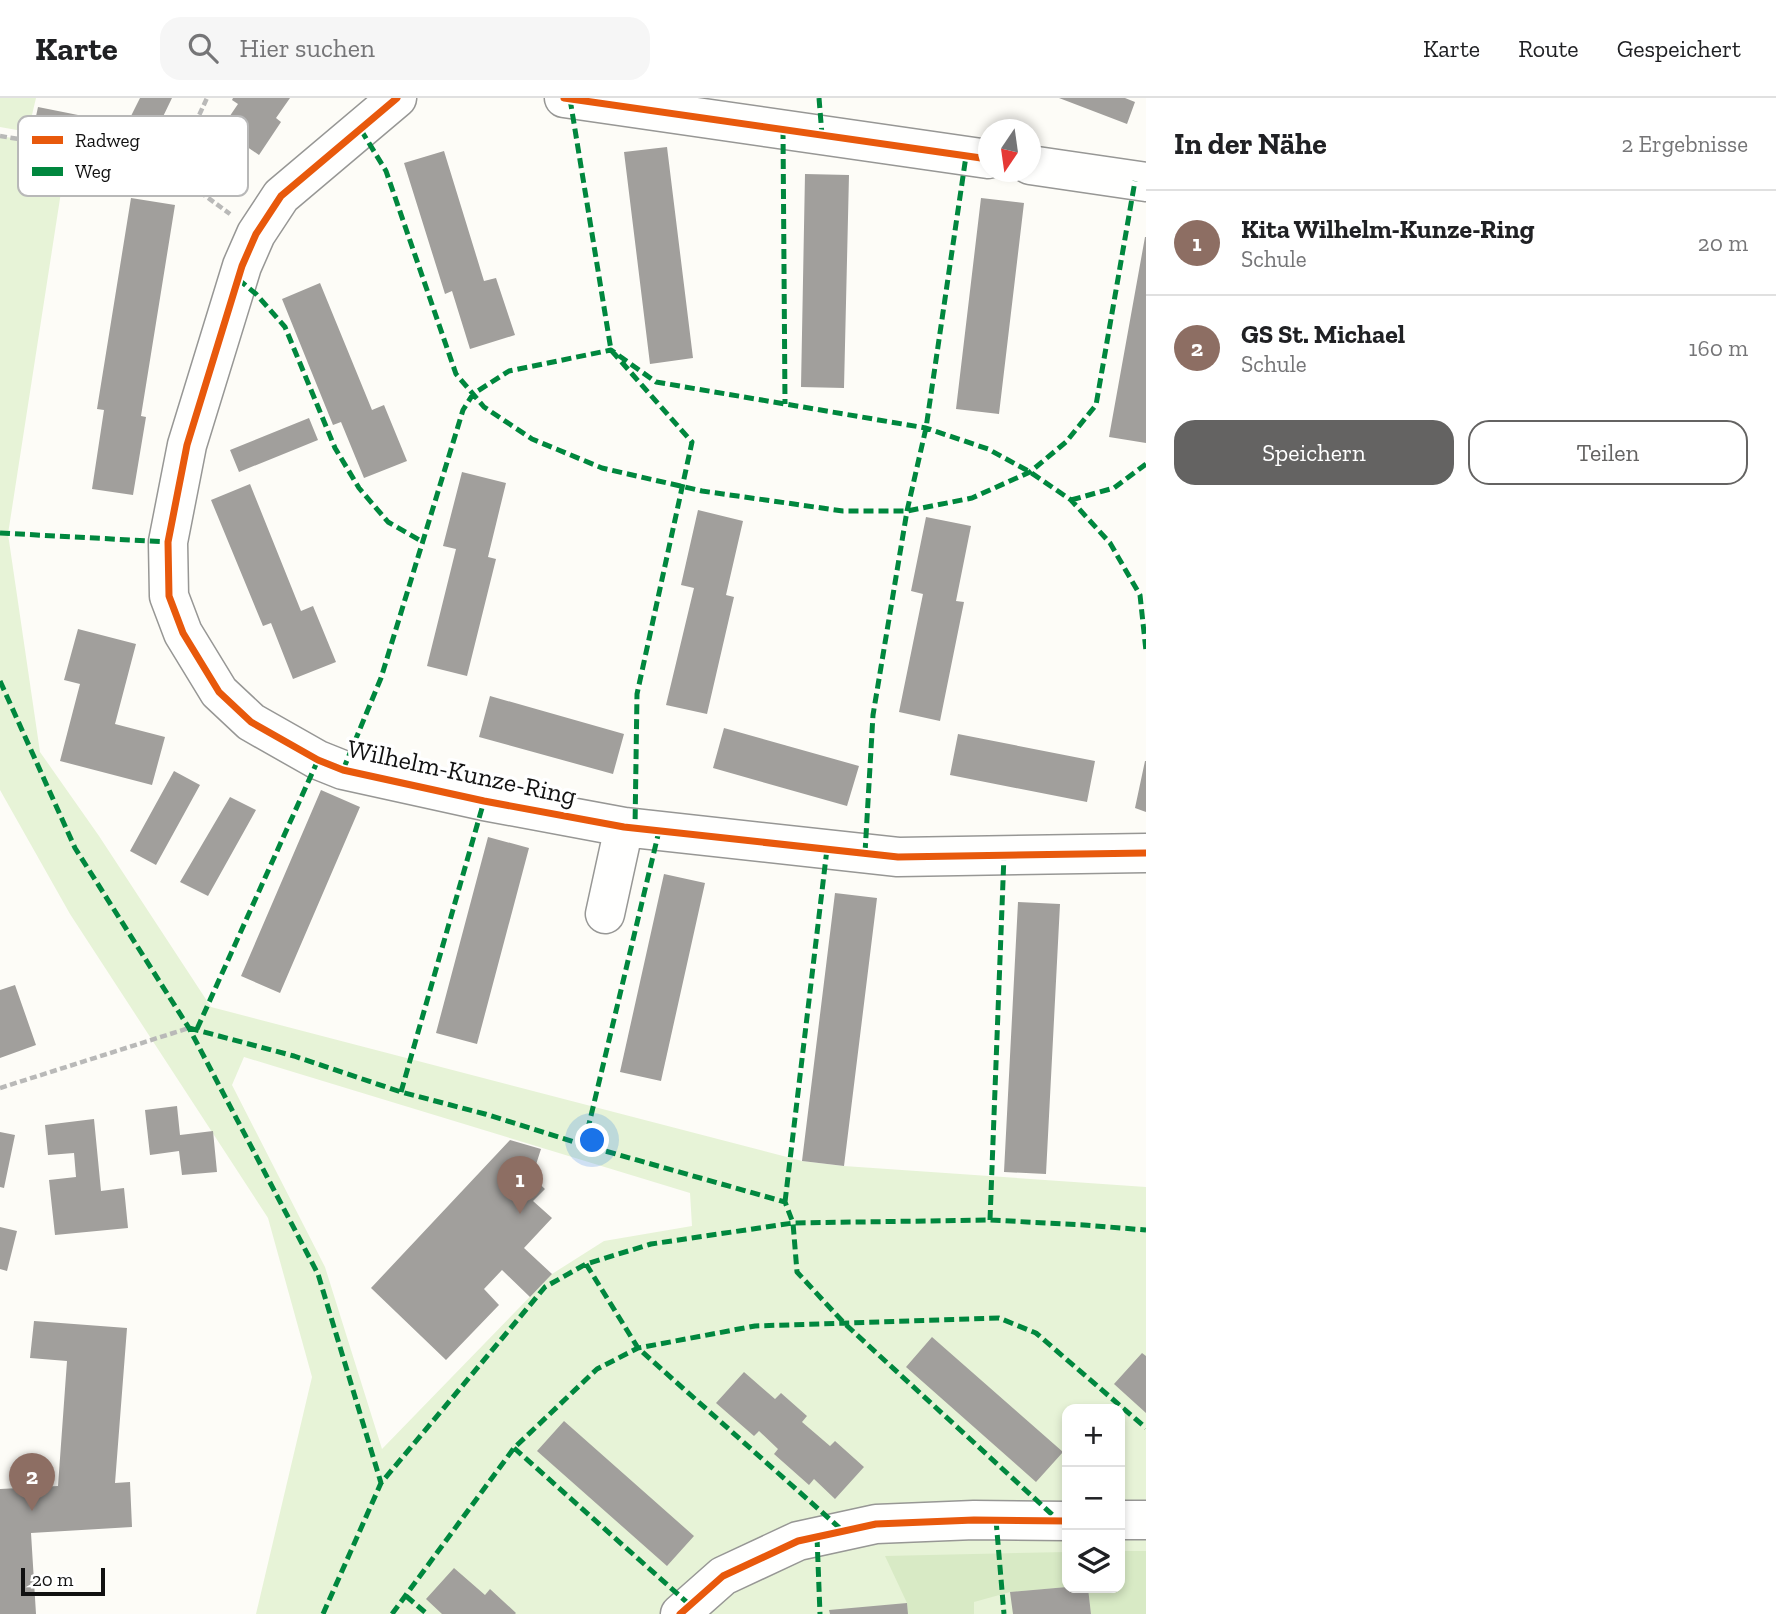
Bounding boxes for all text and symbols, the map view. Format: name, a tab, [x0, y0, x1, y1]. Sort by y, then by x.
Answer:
search box	[160, 17, 650, 80]
text: Karte	[35, 29, 118, 68]
icon: search	[184, 29, 222, 67]
text: Hier suchen	[240, 32, 375, 64]
text: Karte	[1423, 34, 1480, 63]
text: Route	[1518, 34, 1579, 63]
text: Gespeichert	[1617, 34, 1741, 63]
legend	[18, 116, 248, 196]
north arrow	[978, 119, 1041, 182]
text: In der Nähe	[1174, 126, 1327, 162]
text: Radweg	[75, 129, 140, 152]
text: 2 Ergebnisse	[1621, 130, 1748, 158]
text: Weg	[75, 160, 112, 183]
text: Kita Wilhelm-Kunze-Ring	[1241, 213, 1535, 245]
text: 1	[1192, 229, 1202, 257]
text: 20 m	[1698, 229, 1748, 257]
text: Schule	[1241, 245, 1307, 273]
text: GS St. Michael	[1241, 318, 1405, 350]
text: 2	[1191, 334, 1203, 362]
text: 160 m	[1689, 334, 1748, 362]
text: Schule	[1241, 350, 1307, 378]
button: Speichern	[1174, 420, 1454, 485]
button: Teilen	[1468, 420, 1748, 485]
street label: Wilhelm-Kunze-Ring	[345, 732, 579, 812]
your location	[575, 1123, 609, 1157]
pin: 1	[497, 1156, 543, 1214]
map controls	[1062, 1404, 1125, 1593]
button: +	[1062, 1404, 1125, 1467]
pin: 2	[9, 1453, 55, 1511]
button: −	[1062, 1467, 1125, 1530]
button: layers	[1062, 1530, 1125, 1593]
scale bar	[21, 1565, 105, 1597]
text: 20 m	[32, 1568, 73, 1591]

